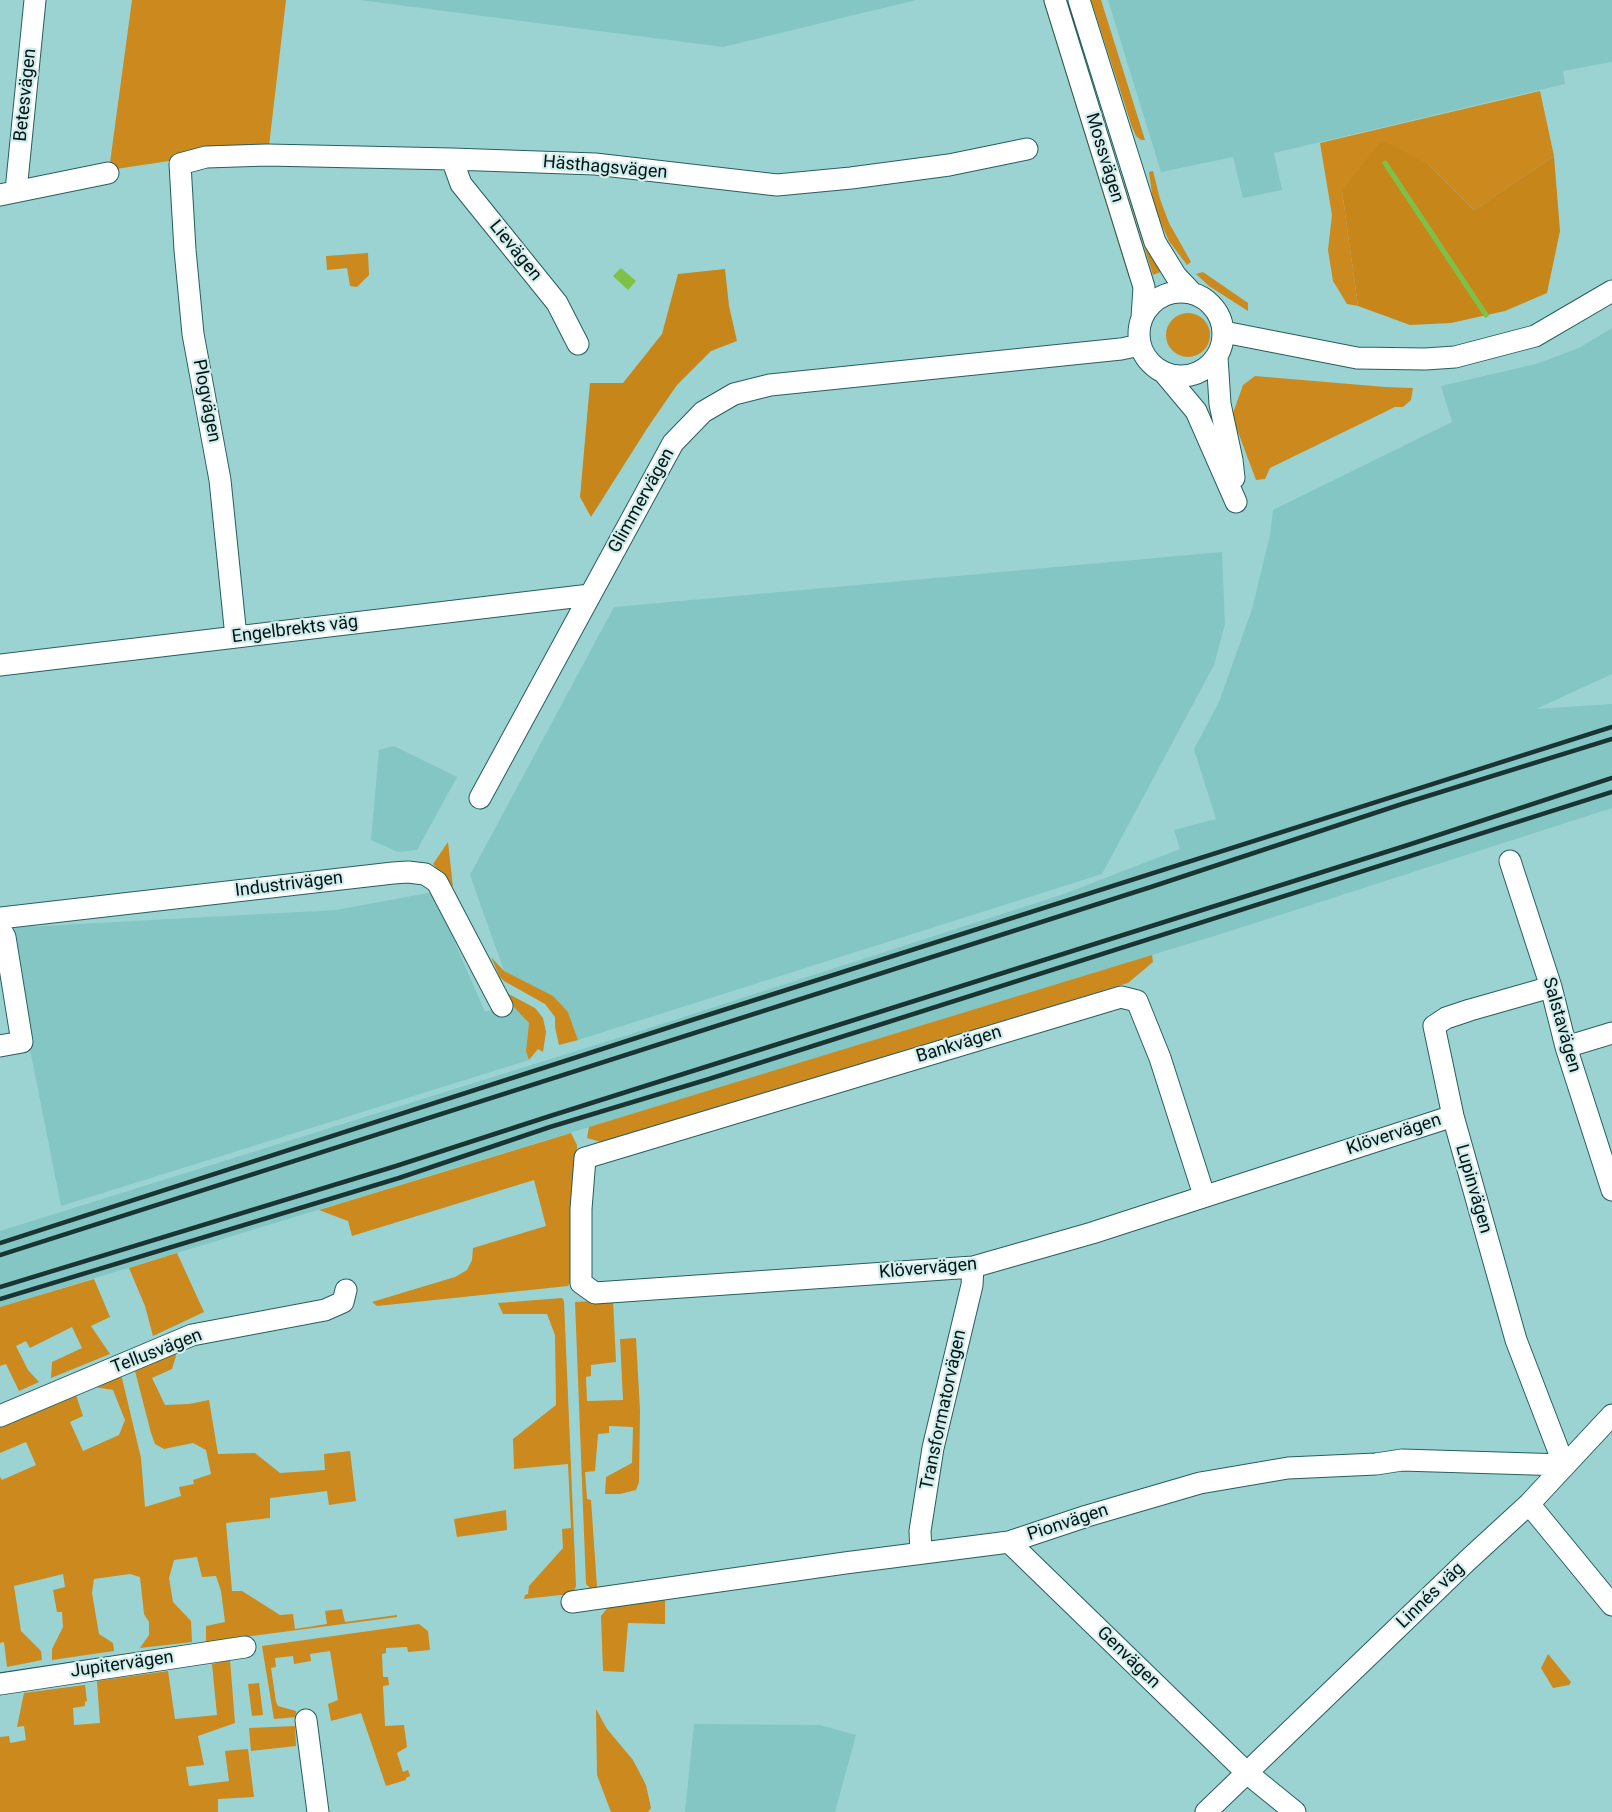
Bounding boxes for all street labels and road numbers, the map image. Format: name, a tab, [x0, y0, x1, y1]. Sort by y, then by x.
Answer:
street label: Betesvägen	[10, 47, 42, 143]
street label: Mossvägen	[1080, 111, 1128, 205]
street label: Hästhagsvägen	[542, 152, 668, 184]
street label: Lievägen	[484, 216, 546, 286]
street label: Plogvägen	[187, 358, 225, 444]
street label: Glimmervägen	[604, 445, 680, 557]
street label: Engelbrekts väg	[231, 612, 359, 648]
street label: Industrivägen	[234, 868, 344, 902]
street label: Salstavägen	[1537, 975, 1585, 1075]
street label: Bankvägen	[914, 1022, 1004, 1068]
street label: Klövervägen	[1344, 1110, 1444, 1160]
street label: Lupinvägen	[1450, 1142, 1496, 1236]
street label: Klövervägen	[878, 1254, 978, 1284]
street label: Tellusvägen	[109, 1325, 205, 1379]
street label: Transformatorvägen	[916, 1328, 972, 1492]
street label: Pionvägen	[1025, 1500, 1111, 1546]
street label: Linnés väg	[1393, 1558, 1469, 1634]
street label: Genvägen	[1092, 1623, 1164, 1693]
street label: Jupitervägen	[69, 1647, 175, 1683]

